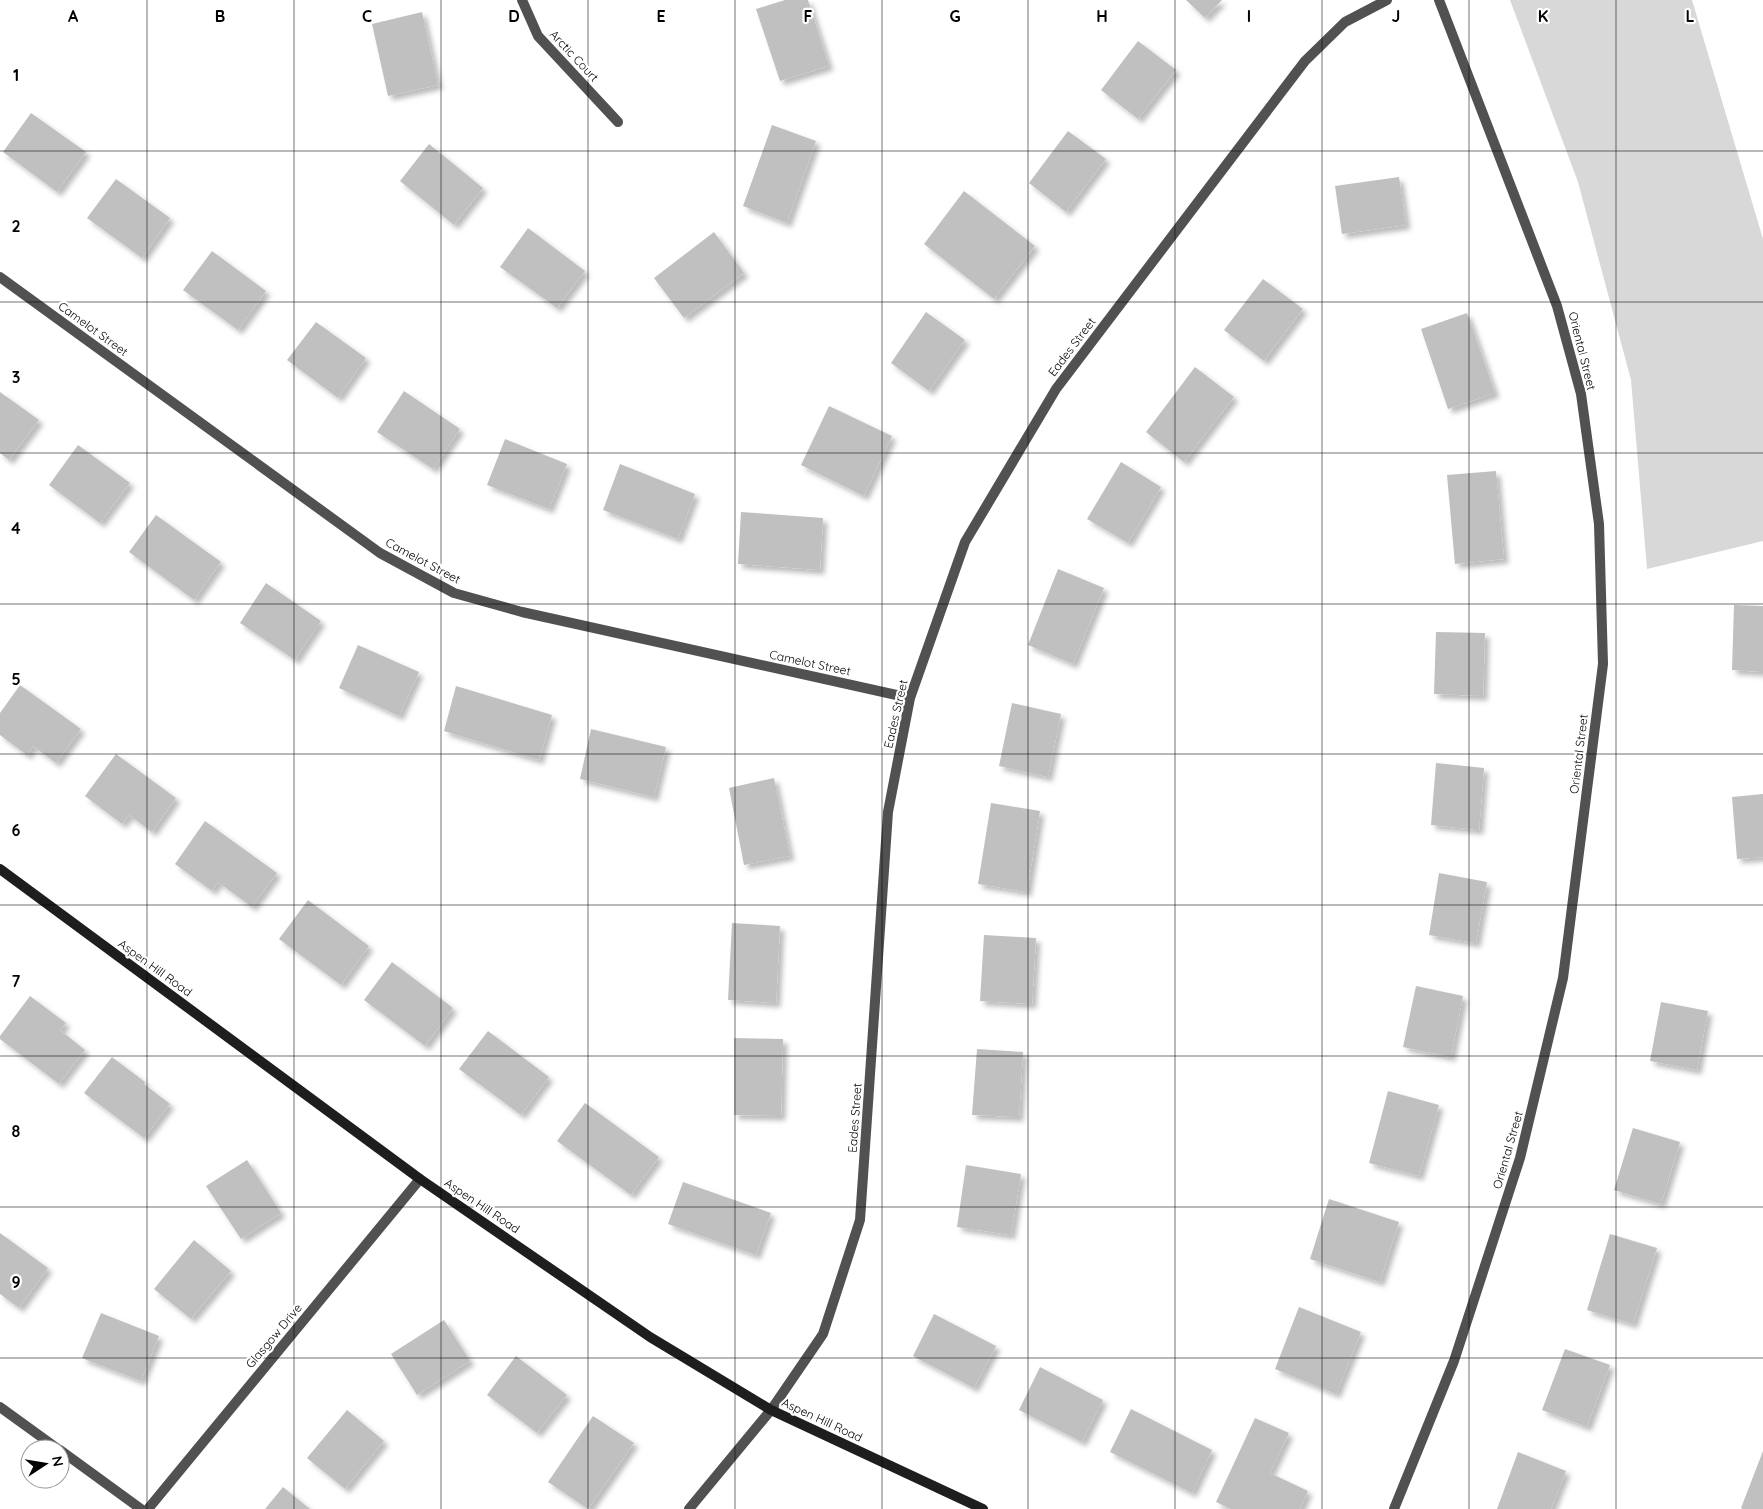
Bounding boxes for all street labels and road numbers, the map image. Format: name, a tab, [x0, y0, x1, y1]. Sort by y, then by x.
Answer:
street label: Arctic Court	[547, 27, 602, 85]
street label: Camelot Street	[55, 298, 131, 359]
street label: Oriental Street	[1565, 310, 1599, 392]
street label: Eades Street	[1045, 314, 1099, 379]
street label: Camelot Street	[383, 534, 463, 587]
street label: Camelot Street	[768, 647, 852, 678]
street label: Eades Street	[880, 678, 911, 750]
street label: Oriental Street	[1566, 713, 1591, 795]
street label: Aspen Hill Road	[116, 936, 195, 999]
street label: Eades Street	[845, 1083, 864, 1153]
street label: Oriental Street	[1489, 1109, 1526, 1191]
street label: Aspen Hill Road	[442, 1175, 523, 1236]
street label: Glasgow Drive	[242, 1300, 305, 1371]
street label: Aspen Hill Road	[779, 1394, 865, 1445]

